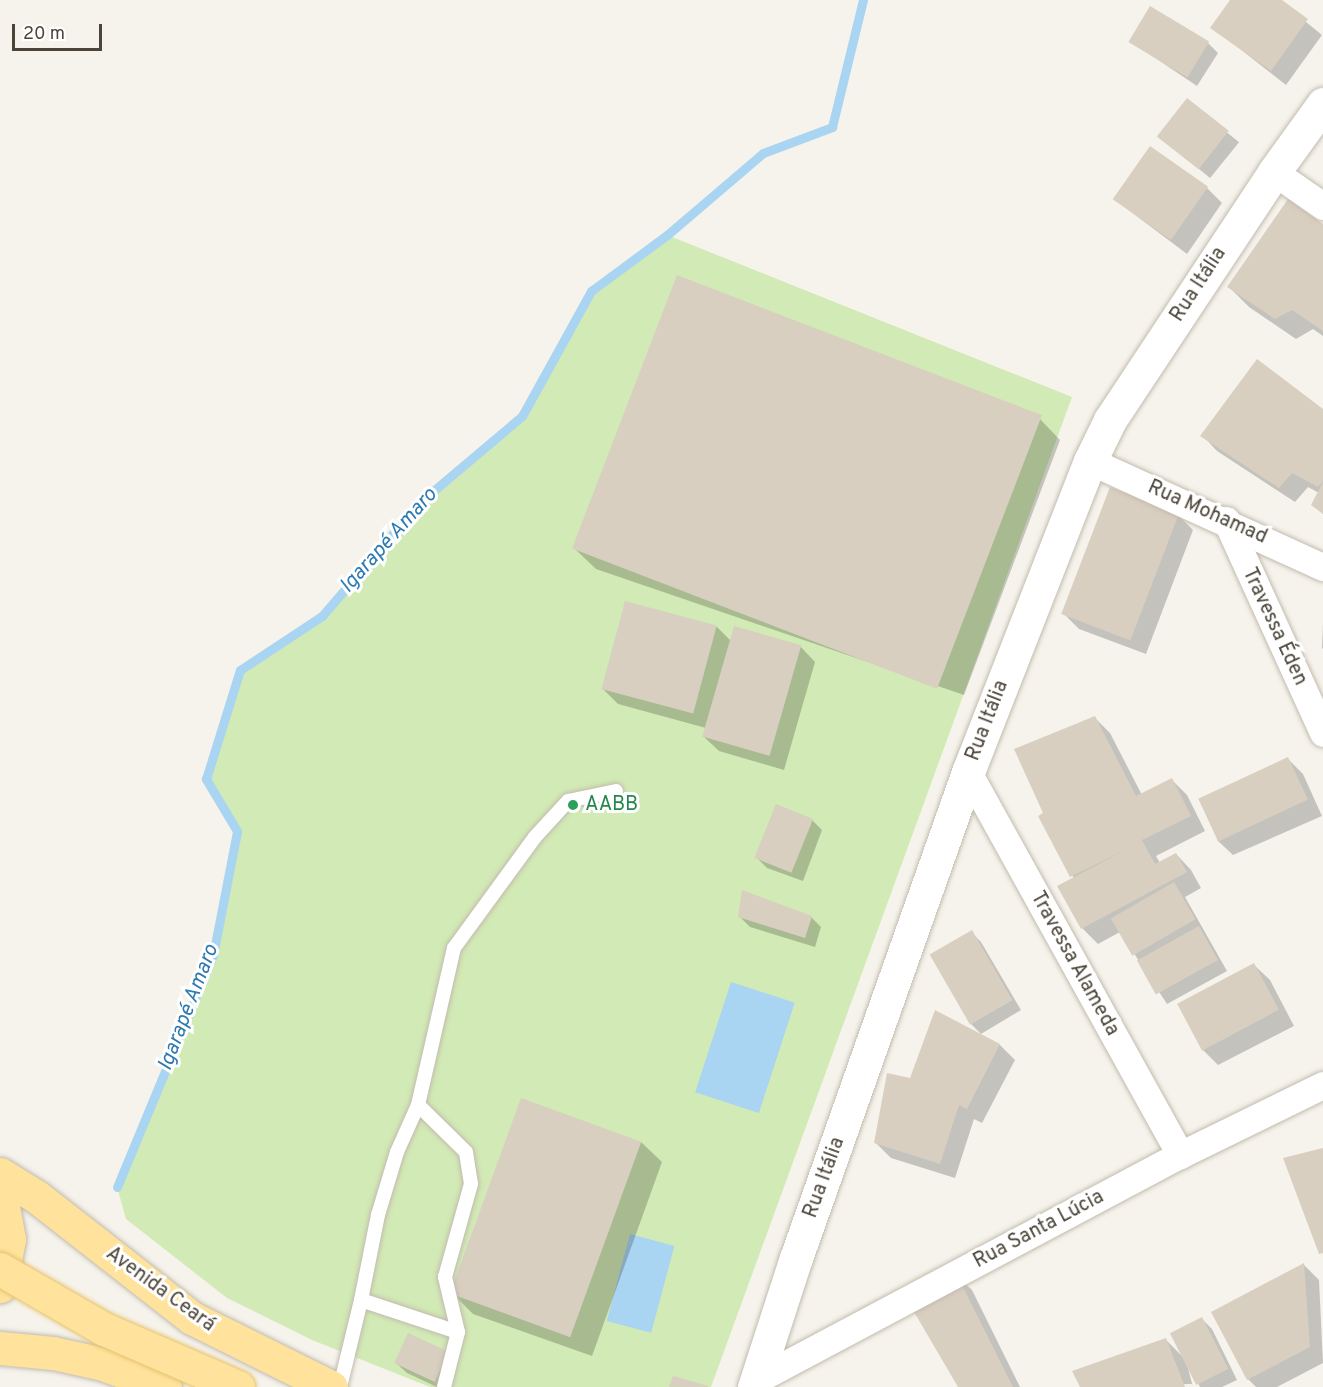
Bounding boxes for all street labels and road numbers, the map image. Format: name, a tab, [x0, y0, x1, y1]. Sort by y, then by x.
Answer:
street label: Rua Itália	[1166, 243, 1232, 327]
street label: Rua Mohamad	[1144, 476, 1270, 550]
street label: Travessa Éden	[1236, 564, 1312, 690]
street label: Rua Itália	[962, 677, 1014, 765]
street label: Travessa Alameda	[1024, 887, 1124, 1041]
street label: Rua Itália	[799, 1134, 851, 1222]
street label: Rua Santa Lúcia	[970, 1186, 1108, 1274]
street label: Avenida Ceará	[101, 1242, 219, 1338]

